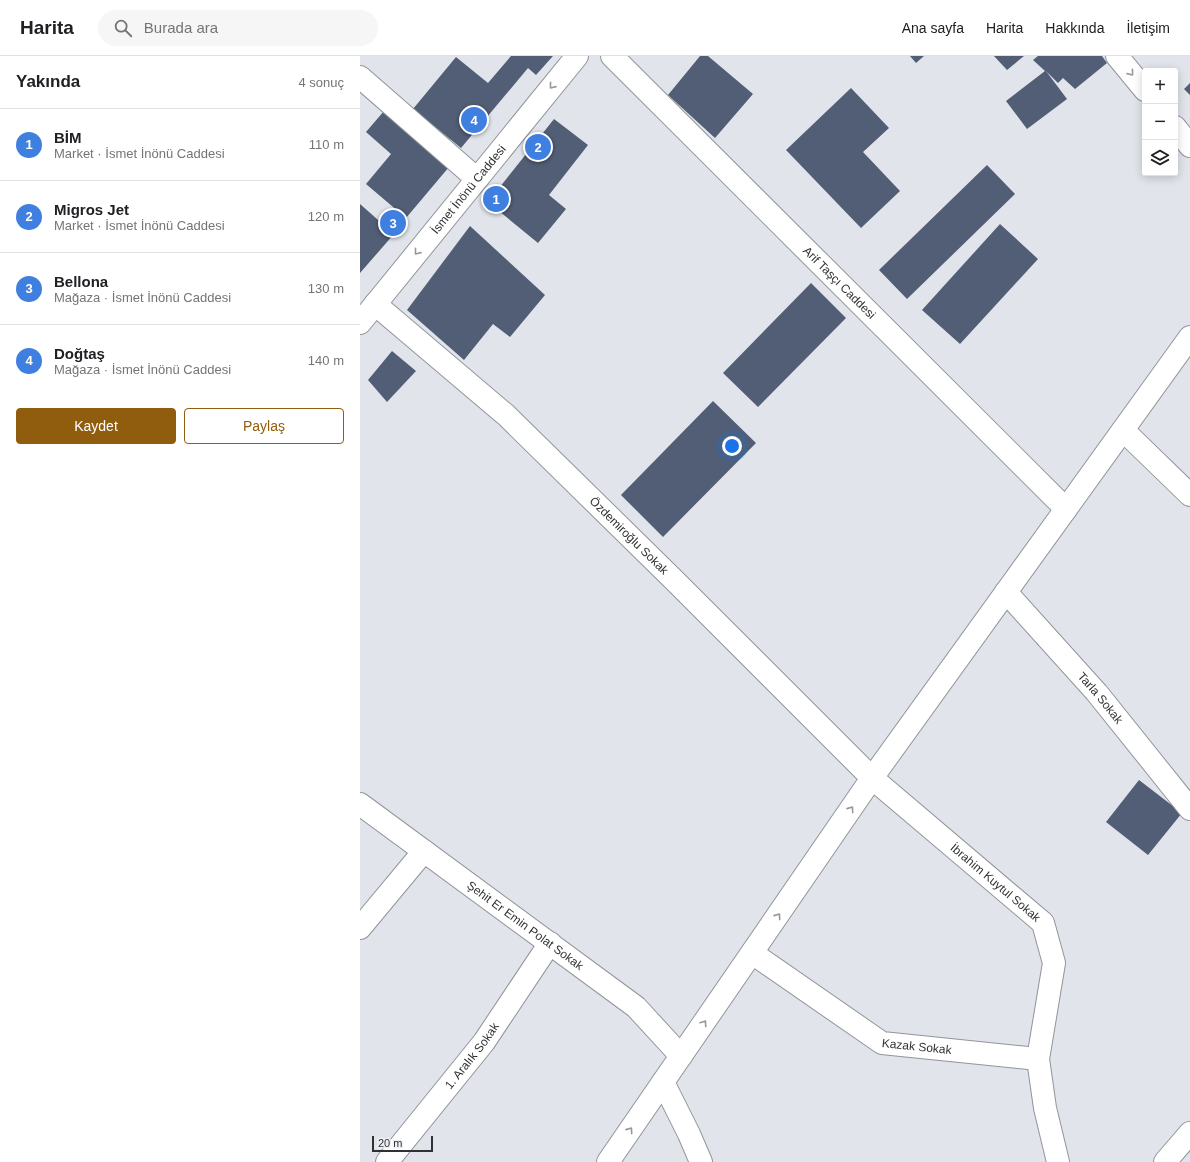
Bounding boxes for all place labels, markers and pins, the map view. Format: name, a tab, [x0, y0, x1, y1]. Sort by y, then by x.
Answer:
pin: 4	[461, 105, 487, 135]
pin: 2	[525, 132, 551, 162]
pin: 1	[483, 184, 509, 214]
pin: 3	[380, 208, 406, 238]

